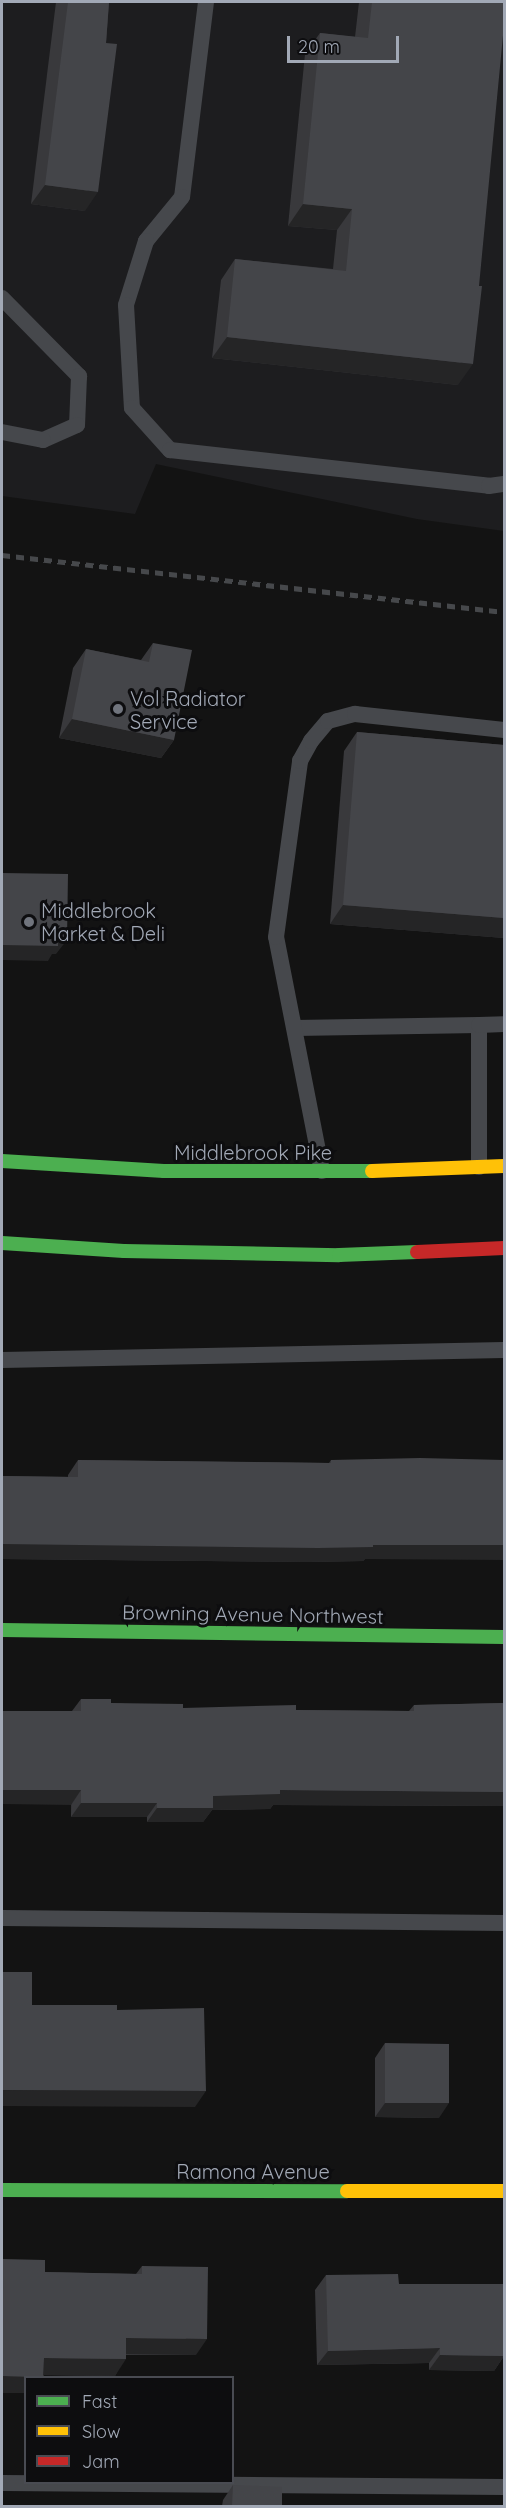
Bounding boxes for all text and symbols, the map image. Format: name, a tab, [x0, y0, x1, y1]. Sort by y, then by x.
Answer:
scale bar	[290, 24, 402, 62]
text: 20 m	[298, 35, 340, 58]
place label: Vol Radiator Service	[130, 686, 246, 733]
marker: Vol Radiator Service	[111, 702, 125, 716]
place label: Middlebrook Market & Deli	[41, 898, 165, 945]
marker: Middlebrook Market & Deli	[22, 915, 36, 929]
street label: Middlebrook Pike	[174, 1140, 332, 1164]
street label: Browning Avenue Northwest	[122, 1600, 384, 1628]
street label: Ramona Avenue	[176, 2159, 330, 2183]
legend	[24, 2376, 234, 2484]
text: Fast	[82, 2390, 117, 2413]
text: Slow	[82, 2420, 120, 2443]
text: Jam	[82, 2450, 120, 2473]

